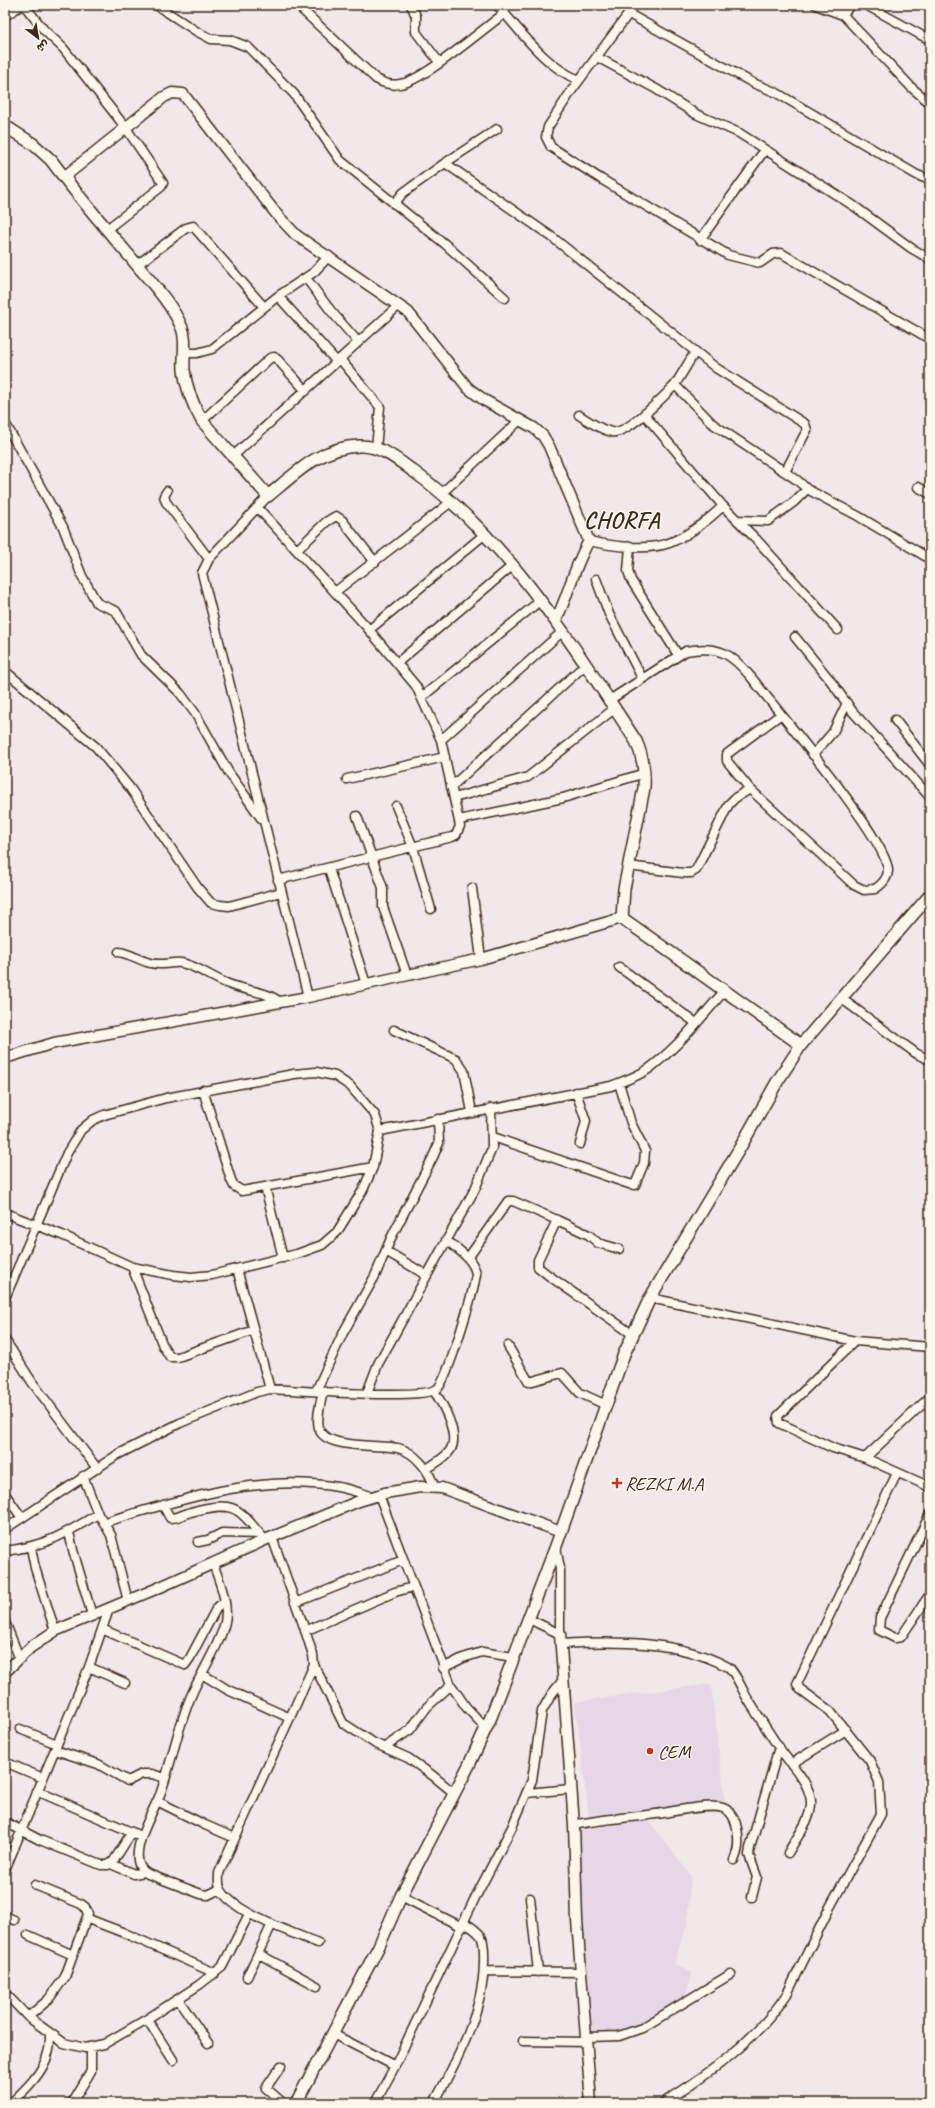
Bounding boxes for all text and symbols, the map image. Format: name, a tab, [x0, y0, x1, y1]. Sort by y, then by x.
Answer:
north arrow	[18, 18, 58, 58]
text: ش	[34, 37, 52, 56]
district label: CHORFA	[584, 506, 661, 535]
place label: REZKI M.A	[625, 1472, 705, 1496]
marker: REZKI M.A	[612, 1478, 622, 1488]
place label: CEM	[658, 1740, 692, 1764]
marker: CEM	[645, 1746, 655, 1756]

